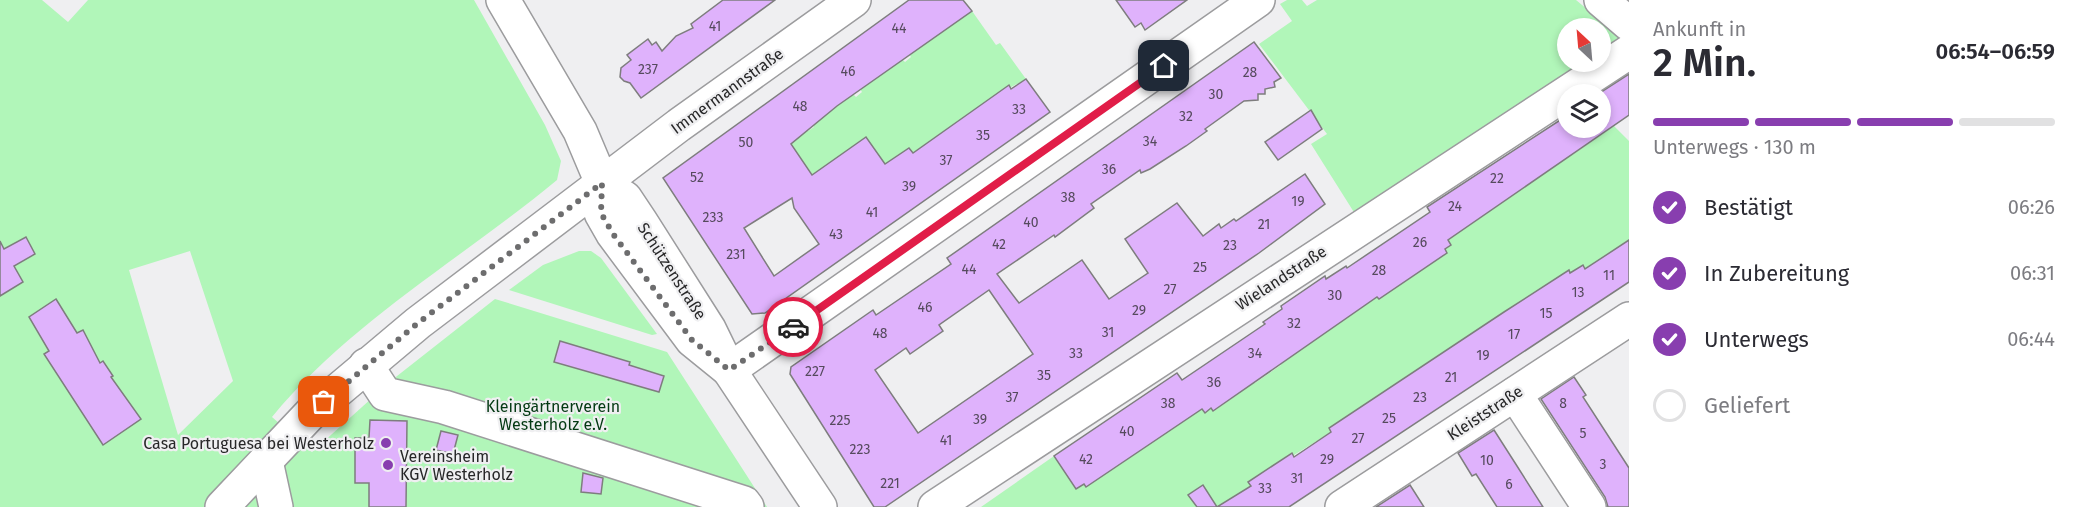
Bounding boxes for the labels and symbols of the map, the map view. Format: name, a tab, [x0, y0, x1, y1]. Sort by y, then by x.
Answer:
house number: 41	[709, 18, 721, 35]
north arrow	[1557, 18, 1611, 72]
house number: 44	[892, 20, 907, 37]
pin	[1138, 40, 1189, 91]
street label: Immermannstraße	[667, 44, 787, 138]
house number: 237	[638, 61, 658, 78]
house number: 46	[841, 63, 855, 80]
house number: 28	[1243, 64, 1258, 81]
house number: 30	[1209, 86, 1224, 103]
house number: 48	[792, 98, 808, 115]
house number: 33	[1012, 101, 1026, 118]
house number: 32	[1179, 108, 1193, 125]
house number: 35	[976, 127, 990, 144]
house number: 34	[1143, 133, 1158, 150]
house number: 50	[739, 134, 754, 151]
house number: 37	[939, 152, 953, 169]
house number: 36	[1102, 161, 1116, 178]
house number: 52	[690, 169, 704, 186]
house number: 22	[1490, 170, 1504, 187]
house number: 39	[902, 178, 916, 195]
house number: 38	[1061, 189, 1076, 206]
house number: 19	[1291, 193, 1305, 210]
house number: 24	[1448, 198, 1463, 215]
house number: 41	[866, 204, 878, 221]
house number: 233	[703, 209, 723, 226]
house number: 40	[1023, 214, 1039, 231]
house number: 21	[1258, 216, 1270, 233]
street label: Schützenstraße	[634, 219, 710, 323]
house number: 43	[829, 226, 843, 243]
house number: 26	[1413, 234, 1427, 251]
house number: 42	[992, 236, 1006, 253]
house number: 23	[1223, 237, 1237, 254]
street label: Wielandstraße	[1232, 242, 1330, 314]
house number: 231	[726, 246, 746, 263]
house number: 25	[1193, 259, 1207, 276]
house number: 44	[962, 261, 977, 278]
house number: 28	[1372, 262, 1387, 279]
house number: 11	[1603, 267, 1615, 284]
house number: 27	[1163, 281, 1177, 298]
house number: 13	[1571, 284, 1585, 301]
house number: 30	[1328, 287, 1343, 304]
courier	[763, 297, 823, 357]
house number: 46	[918, 299, 932, 316]
house number: 29	[1132, 302, 1146, 319]
house number: 15	[1539, 305, 1553, 322]
house number: 32	[1287, 315, 1301, 332]
house number: 31	[1102, 324, 1114, 341]
house number: 48	[872, 325, 888, 342]
house number: 17	[1508, 326, 1520, 343]
house number: 33	[1069, 345, 1083, 362]
house number: 34	[1248, 345, 1263, 362]
house number: 19	[1476, 347, 1490, 364]
house number: 227	[805, 363, 825, 380]
house number: 35	[1037, 367, 1051, 384]
house number: 21	[1445, 369, 1457, 386]
house number: 36	[1207, 374, 1221, 391]
pin	[298, 376, 349, 427]
street label: Kleiststraße	[1444, 382, 1526, 444]
house number: 37	[1005, 389, 1019, 406]
house number: 23	[1413, 389, 1427, 406]
house number: 38	[1161, 395, 1176, 412]
house number: 8	[1559, 395, 1567, 412]
park label: Kleingärtnerverein Westerholz e.V.	[486, 397, 620, 434]
house number: 25	[1382, 410, 1396, 427]
house number: 39	[973, 411, 987, 428]
house number: 225	[830, 412, 850, 429]
house number: 40	[1119, 423, 1135, 440]
house number: 5	[1579, 425, 1587, 442]
house number: 27	[1351, 430, 1365, 447]
house number: 41	[940, 432, 952, 449]
place label: Casa Portuguesa bei Westerholz	[143, 434, 374, 453]
marker: Casa Portuguesa bei Westerholz	[379, 436, 393, 450]
house number: 223	[850, 441, 870, 458]
place label: Vereinsheim KGV Westerholz	[400, 447, 513, 484]
house number: 42	[1079, 451, 1093, 468]
house number: 29	[1320, 451, 1334, 468]
house number: 10	[1480, 452, 1494, 469]
house number: 3	[1600, 456, 1607, 473]
marker: Vereinsheim KGV Westerholz	[381, 458, 395, 472]
house number: 31	[1291, 470, 1303, 487]
house number: 221	[880, 475, 900, 492]
house number: 6	[1505, 476, 1513, 493]
house number: 33	[1258, 480, 1272, 497]

